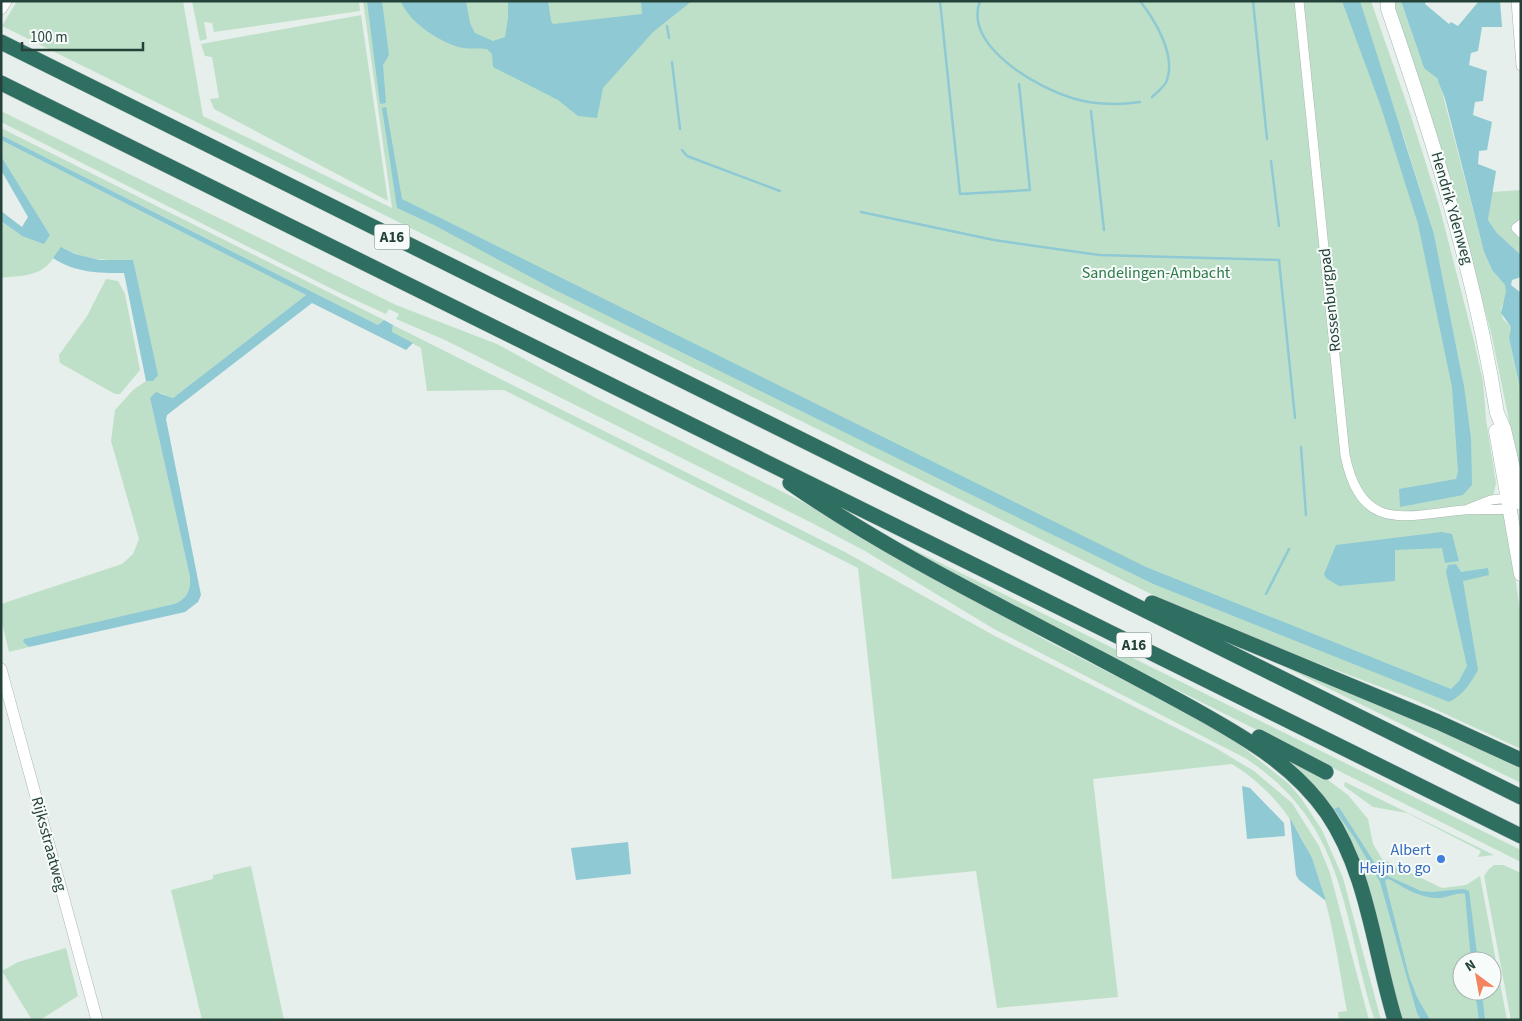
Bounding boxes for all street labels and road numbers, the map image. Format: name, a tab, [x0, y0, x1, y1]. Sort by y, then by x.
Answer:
street label: Hendrik Ydenweg	[1425, 149, 1479, 267]
road number: A16	[374, 224, 410, 250]
street label: Rossenburgpad	[1314, 247, 1346, 353]
road number: A16	[1116, 632, 1152, 658]
street label: Rijksstraatweg	[26, 794, 72, 894]

